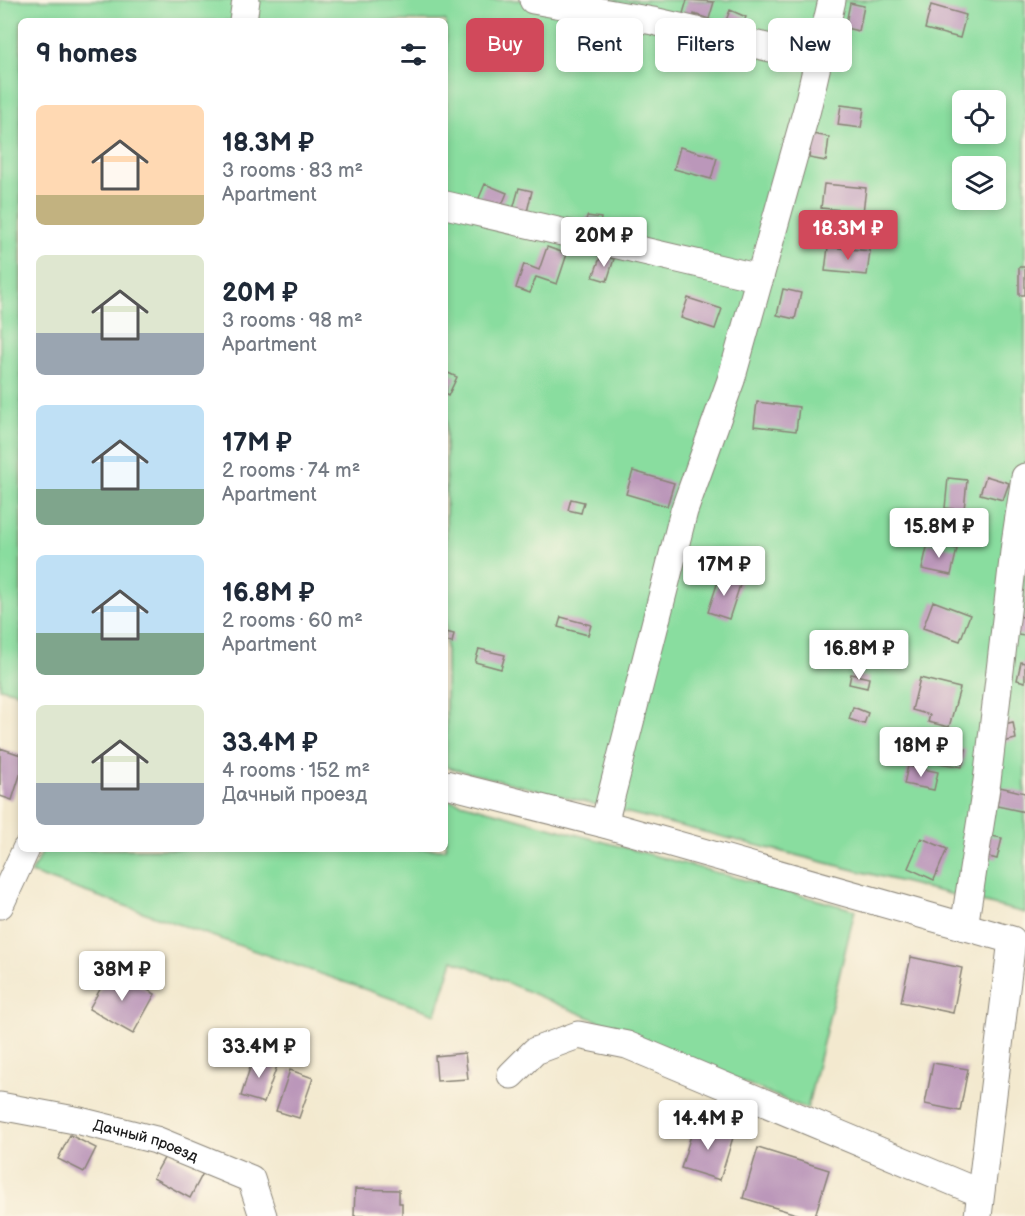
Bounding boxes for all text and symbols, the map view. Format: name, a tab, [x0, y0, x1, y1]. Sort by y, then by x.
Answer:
chip: Buy	[466, 18, 544, 72]
chip: Rent	[556, 18, 643, 72]
chip: Filters	[655, 18, 756, 72]
chip: New	[768, 18, 852, 72]
icon: filters	[397, 38, 430, 71]
text: 9 homes	[36, 39, 137, 70]
map controls	[952, 90, 1006, 210]
button: locate	[952, 90, 1006, 144]
text: 18.3M ₽	[222, 128, 314, 159]
icon: home	[84, 129, 156, 201]
button: layers	[952, 156, 1006, 210]
text: 3 rooms · 83 m²	[222, 159, 363, 183]
text: Apartment	[222, 183, 317, 207]
pin: 18.3M ₽	[793, 210, 903, 261]
pin: 20M ₽	[562, 217, 646, 268]
text: 18.3M ₽	[813, 217, 883, 241]
text: 20M ₽	[575, 224, 633, 248]
text: 20M ₽	[222, 278, 298, 309]
icon: home	[84, 279, 156, 351]
text: 3 rooms · 98 m²	[222, 309, 363, 333]
text: Apartment	[222, 333, 317, 357]
text: 17M ₽	[222, 428, 292, 459]
icon: home	[84, 429, 156, 501]
text: 2 rooms · 74 m²	[222, 459, 360, 483]
text: Apartment	[222, 483, 317, 507]
pin: 15.8M ₽	[884, 508, 994, 559]
text: 15.8M ₽	[904, 515, 974, 539]
pin: 17M ₽	[682, 546, 766, 597]
text: 17M ₽	[697, 553, 751, 577]
text: 16.8M ₽	[222, 578, 315, 609]
icon: home	[84, 579, 156, 651]
text: 2 rooms · 60 m²	[222, 609, 363, 633]
pin: 16.8M ₽	[804, 630, 914, 681]
text: Apartment	[222, 633, 317, 657]
text: 16.8M ₽	[823, 637, 895, 661]
pin: 18M ₽	[879, 727, 963, 778]
text: 33.4M ₽	[222, 728, 318, 759]
icon: home	[84, 729, 156, 801]
text: 18M ₽	[894, 734, 948, 758]
text: 4 rooms · 152 m²	[222, 759, 370, 783]
text: Дачный проезд	[222, 783, 367, 807]
pin: 38M ₽	[80, 951, 164, 1002]
text: 38M ₽	[93, 958, 151, 982]
pin: 33.4M ₽	[204, 1028, 314, 1079]
text: 33.4M ₽	[222, 1035, 296, 1059]
pin: 14.4M ₽	[653, 1100, 763, 1151]
text: 14.4M ₽	[673, 1107, 743, 1131]
street label: Дачный проезд	[91, 1115, 201, 1166]

